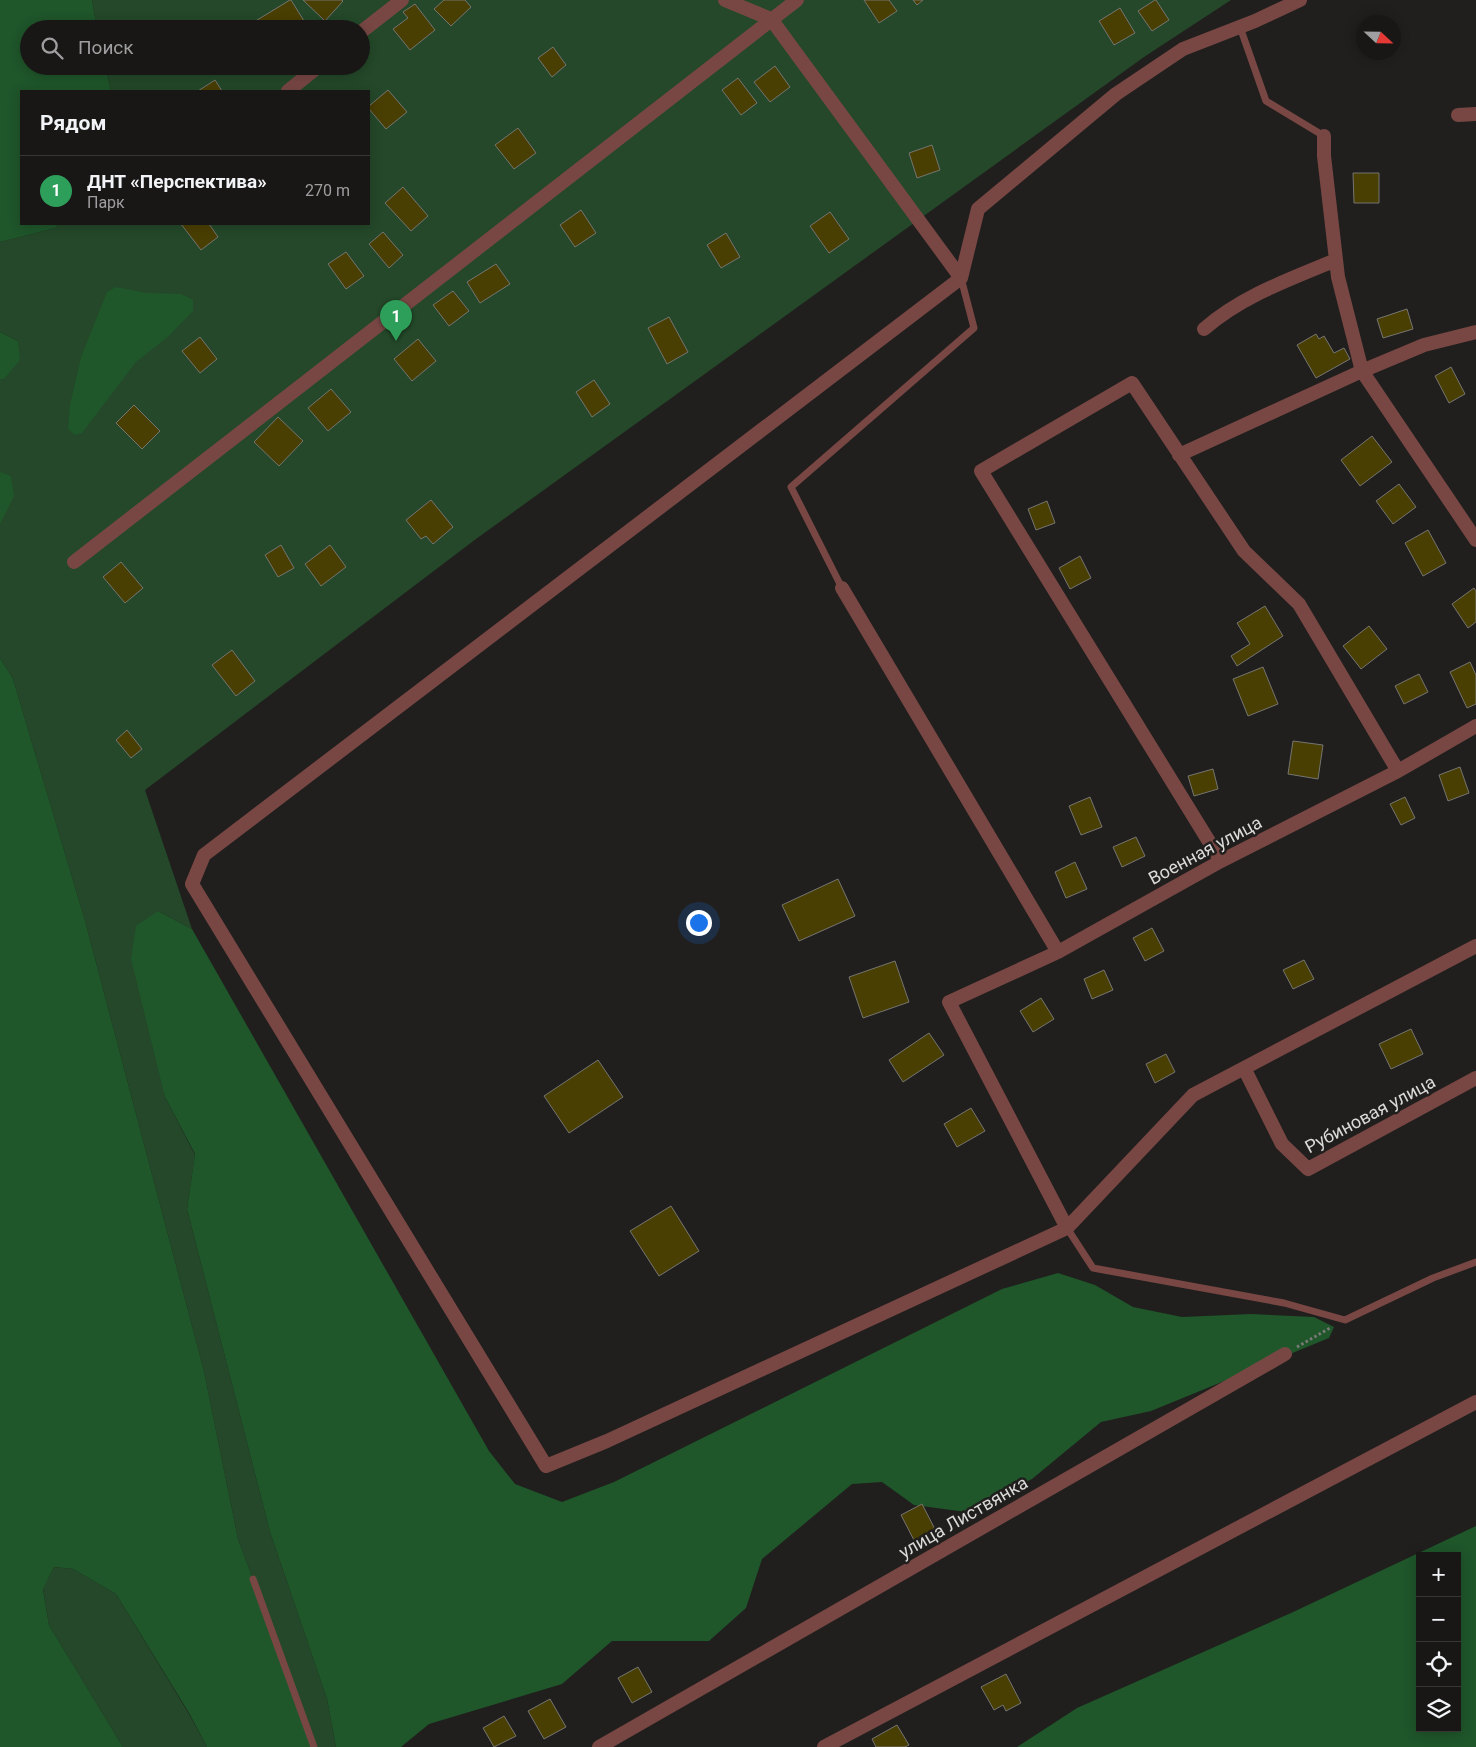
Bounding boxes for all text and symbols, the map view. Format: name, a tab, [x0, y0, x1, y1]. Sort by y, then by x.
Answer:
north arrow	[1356, 15, 1401, 60]
search box	[20, 20, 370, 75]
icon: search	[38, 34, 66, 62]
text: Поиск	[78, 36, 134, 59]
text: Рядом	[40, 111, 106, 135]
text: ДНТ «Перспектива»	[87, 170, 267, 193]
text: 1	[51, 181, 61, 200]
text: 270 m	[305, 181, 350, 200]
text: Парк	[87, 193, 125, 212]
pin: 1	[380, 300, 412, 341]
street label: Военная улица	[1145, 811, 1265, 889]
your location	[686, 910, 712, 936]
street label: Рубиновая улица	[1301, 1071, 1439, 1157]
street label: улица Листвянка	[895, 1472, 1031, 1562]
map controls	[1416, 1552, 1461, 1732]
button: +	[1416, 1552, 1461, 1597]
button: −	[1416, 1597, 1461, 1642]
button: locate	[1416, 1642, 1461, 1687]
button: layers	[1416, 1687, 1461, 1732]

